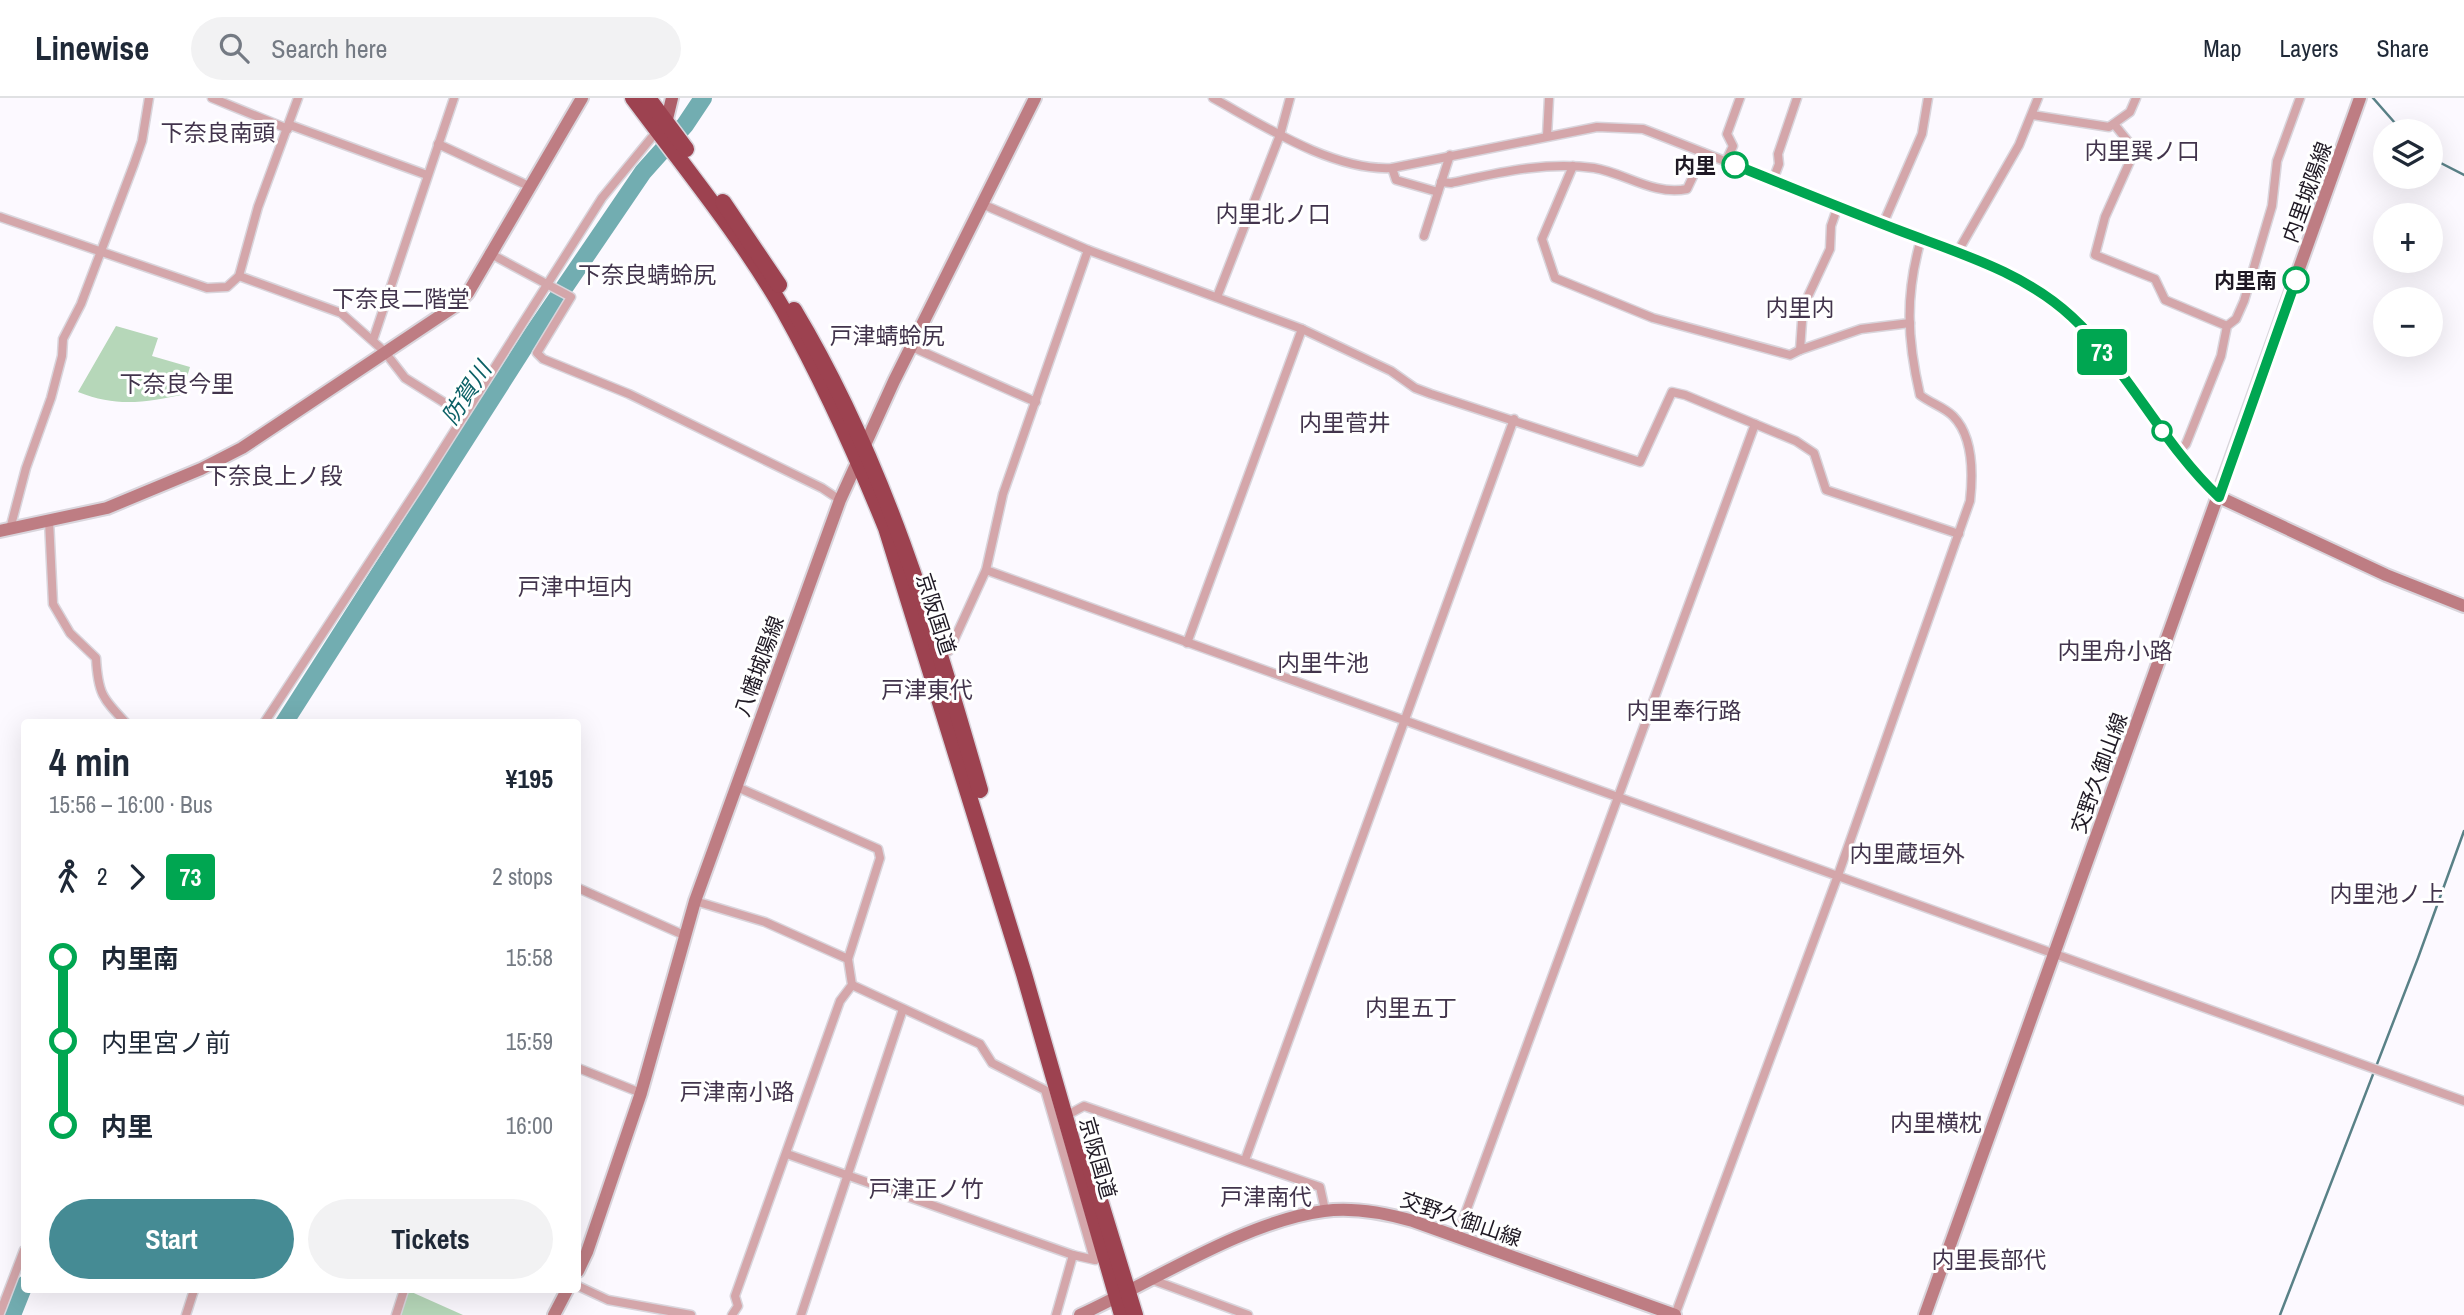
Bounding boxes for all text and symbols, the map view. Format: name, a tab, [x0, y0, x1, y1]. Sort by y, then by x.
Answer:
search box	[191, 17, 681, 80]
text: Linewise	[35, 26, 149, 70]
icon: search	[215, 29, 253, 67]
text: Search here	[271, 31, 387, 66]
text: Map	[2203, 32, 2241, 64]
text: Layers	[2279, 32, 2338, 64]
text: Share	[2376, 32, 2429, 64]
district label: 下奈良南頭	[161, 117, 276, 148]
map controls	[2373, 119, 2443, 357]
button: layers	[2373, 119, 2443, 189]
district label: 内里巽ノ口	[2085, 135, 2200, 166]
street label: 内里城陽線	[2275, 138, 2339, 246]
place label: 内里	[1674, 151, 1716, 180]
marker: 内里	[1722, 152, 1748, 178]
district label: 内里北ノ口	[1216, 198, 1331, 229]
button: +	[2373, 203, 2443, 273]
district label: 下奈良蜻蛉尻	[578, 259, 716, 290]
place label: 内里南	[2214, 266, 2277, 295]
marker: 内里南	[2283, 267, 2309, 293]
district label: 下奈良二階堂	[332, 283, 470, 314]
button: −	[2373, 287, 2443, 357]
district label: 内里内	[1766, 292, 1835, 323]
district label: 戸津蜻蛉尻	[830, 320, 945, 351]
line badge: 73	[2070, 329, 2134, 375]
text: 73	[2091, 336, 2113, 368]
water label: 防賀川	[434, 353, 499, 430]
district label: 下奈良今里	[120, 368, 235, 399]
district label: 内里菅井	[1299, 407, 1391, 438]
unlabelled marker	[2152, 421, 2172, 441]
district label: 下奈良上ノ段	[205, 460, 343, 491]
street label: 京阪国道	[909, 570, 963, 658]
district label: 戸津中垣内	[518, 571, 633, 602]
street label: 八幡城陽線	[727, 612, 791, 720]
district label: 内里舟小路	[2058, 635, 2173, 666]
district label: 内里牛池	[1277, 647, 1369, 678]
district label: 戸津東代	[881, 674, 973, 705]
district label: 内里奉行路	[1627, 695, 1742, 726]
street label: 交野久御山線	[2064, 709, 2134, 837]
text: 4 min	[49, 737, 130, 788]
text: ¥195	[506, 761, 553, 796]
text: 15:56 – 16:00 · Bus	[49, 789, 213, 820]
district label: 内里蔵垣外	[1850, 838, 1966, 869]
icon: walk	[49, 858, 87, 896]
icon: forward	[118, 858, 156, 896]
text: 2	[97, 861, 108, 892]
text: 73	[180, 861, 201, 893]
text: 2 stops	[492, 861, 553, 892]
district label: 内里池ノ上	[2330, 878, 2445, 909]
text: 内里南	[101, 941, 179, 976]
text: 15:58	[506, 942, 553, 973]
district label: 内里五丁	[1365, 992, 1457, 1023]
text: 内里宮ノ前	[101, 1025, 231, 1060]
text: 15:59	[506, 1026, 553, 1057]
district label: 戸津南小路	[680, 1076, 795, 1107]
district label: 内里横枕	[1890, 1107, 1982, 1138]
text: 内里	[101, 1109, 153, 1144]
text: 16:00	[506, 1110, 553, 1141]
street label: 京阪国道	[1072, 1114, 1124, 1202]
district label: 戸津正ノ竹	[869, 1173, 984, 1204]
district label: 戸津南代	[1220, 1181, 1312, 1212]
street label: 交野久御山線	[1397, 1185, 1525, 1253]
button: Start	[49, 1199, 294, 1279]
button: Tickets	[308, 1199, 553, 1279]
district label: 内里長部代	[1932, 1244, 2047, 1275]

